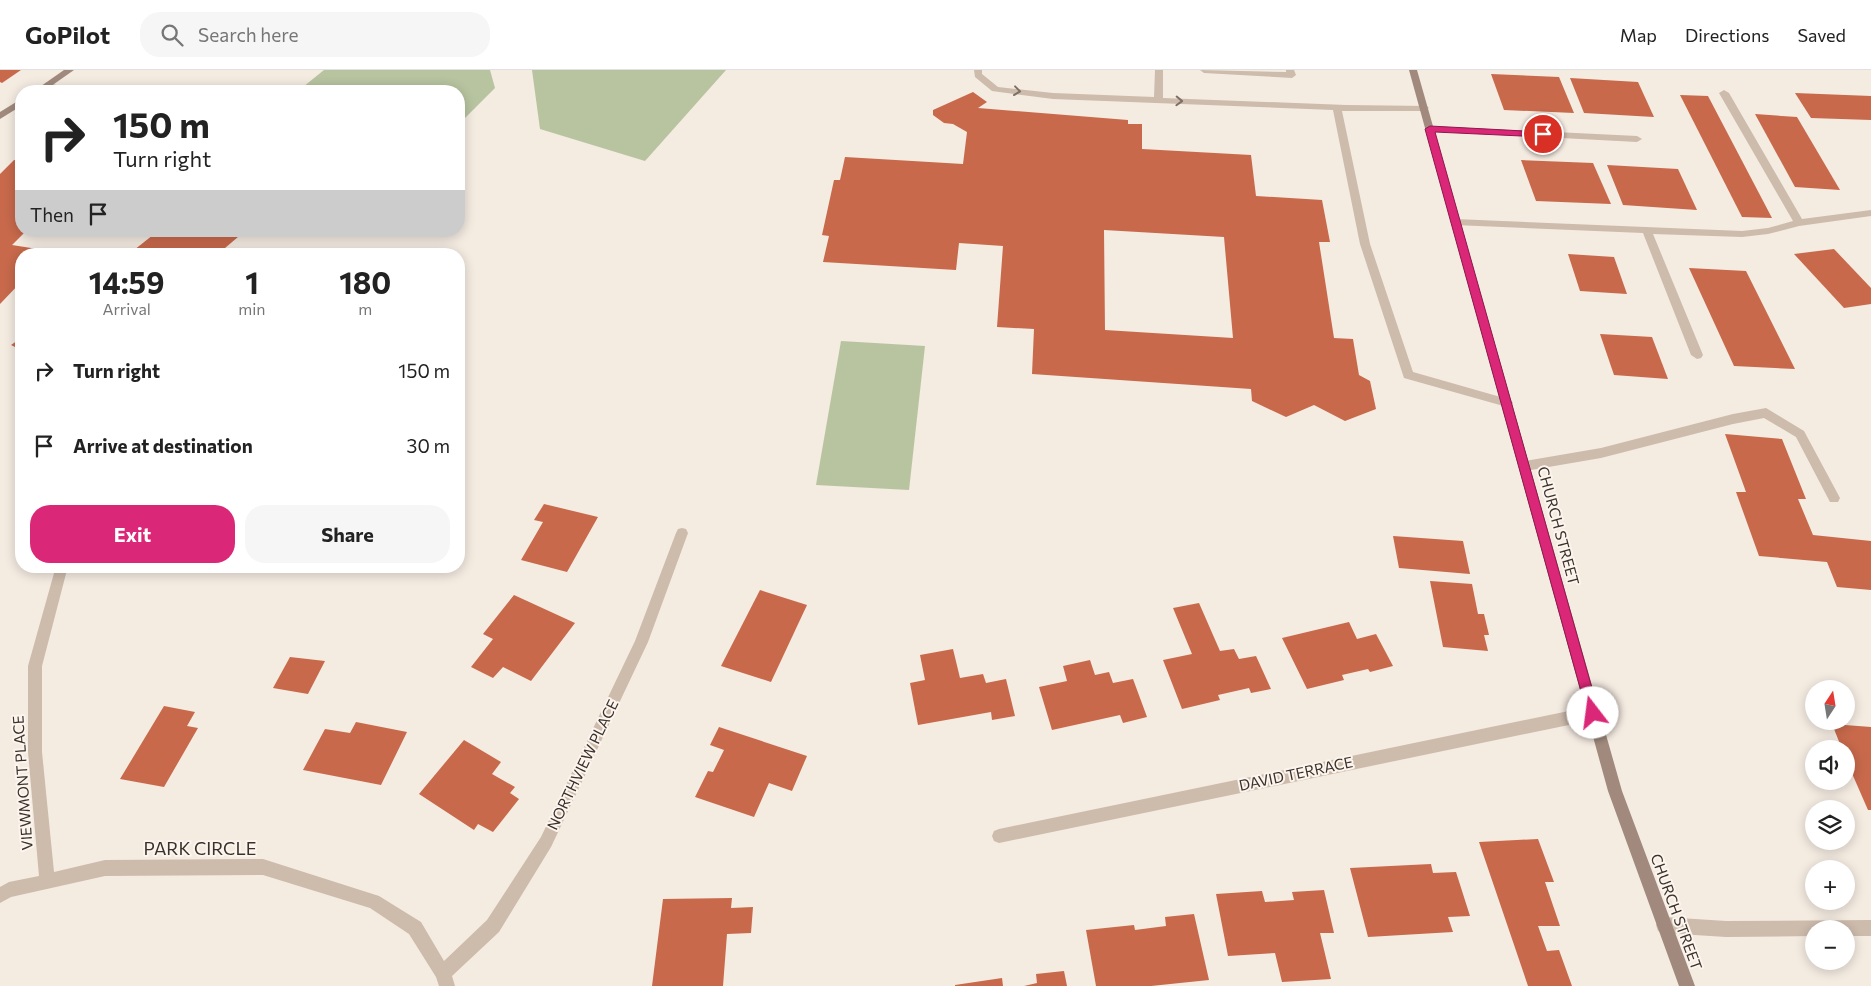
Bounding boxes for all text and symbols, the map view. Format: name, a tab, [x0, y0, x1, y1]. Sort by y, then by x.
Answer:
search box	[140, 12, 490, 57]
text: GoPilot	[25, 20, 110, 49]
icon: search	[158, 21, 186, 49]
text: Search here	[198, 23, 299, 46]
text: Map	[1620, 24, 1657, 46]
text: Directions	[1685, 24, 1769, 46]
text: Saved	[1797, 24, 1846, 46]
one-way arrow	[1013, 85, 1021, 96]
one-way arrow	[1175, 96, 1183, 107]
text: 150 m	[113, 102, 210, 145]
icon: right	[30, 105, 95, 170]
pin	[1522, 113, 1564, 155]
icon: arrive	[1529, 120, 1557, 148]
text: Turn right	[113, 145, 211, 172]
icon: arrive	[84, 200, 112, 228]
text: Then	[30, 203, 74, 226]
text: 14:59	[89, 263, 165, 300]
text: 1	[245, 263, 259, 300]
text: 180	[339, 263, 391, 300]
text: Arrival	[102, 299, 151, 318]
text: min	[238, 299, 266, 318]
text: m	[358, 299, 372, 318]
icon: right	[30, 357, 58, 385]
text: Turn right	[73, 359, 160, 382]
text: 150 m	[398, 359, 450, 382]
icon: arrive	[30, 432, 58, 460]
text: Arrive at destination	[73, 434, 253, 457]
text: 30 m	[407, 434, 450, 457]
street label: CHURCH STREET	[1534, 464, 1584, 588]
button: Exit	[30, 505, 235, 563]
button: Share	[245, 505, 450, 563]
north arrow	[1805, 680, 1855, 730]
map controls	[1805, 680, 1855, 970]
position arrow	[1566, 686, 1618, 738]
street label: NORTHVIEW PLACE	[543, 696, 622, 833]
street label: VIEWMONT PLACE	[8, 715, 36, 851]
button: sound	[1805, 740, 1855, 790]
street label: DAVID TERRACE	[1237, 752, 1354, 794]
button: layers	[1805, 800, 1855, 850]
street label: PARK CIRCLE	[144, 837, 256, 859]
street label: CHURCH STREET	[1648, 851, 1706, 973]
button: +	[1805, 860, 1855, 910]
button: −	[1805, 920, 1855, 970]

